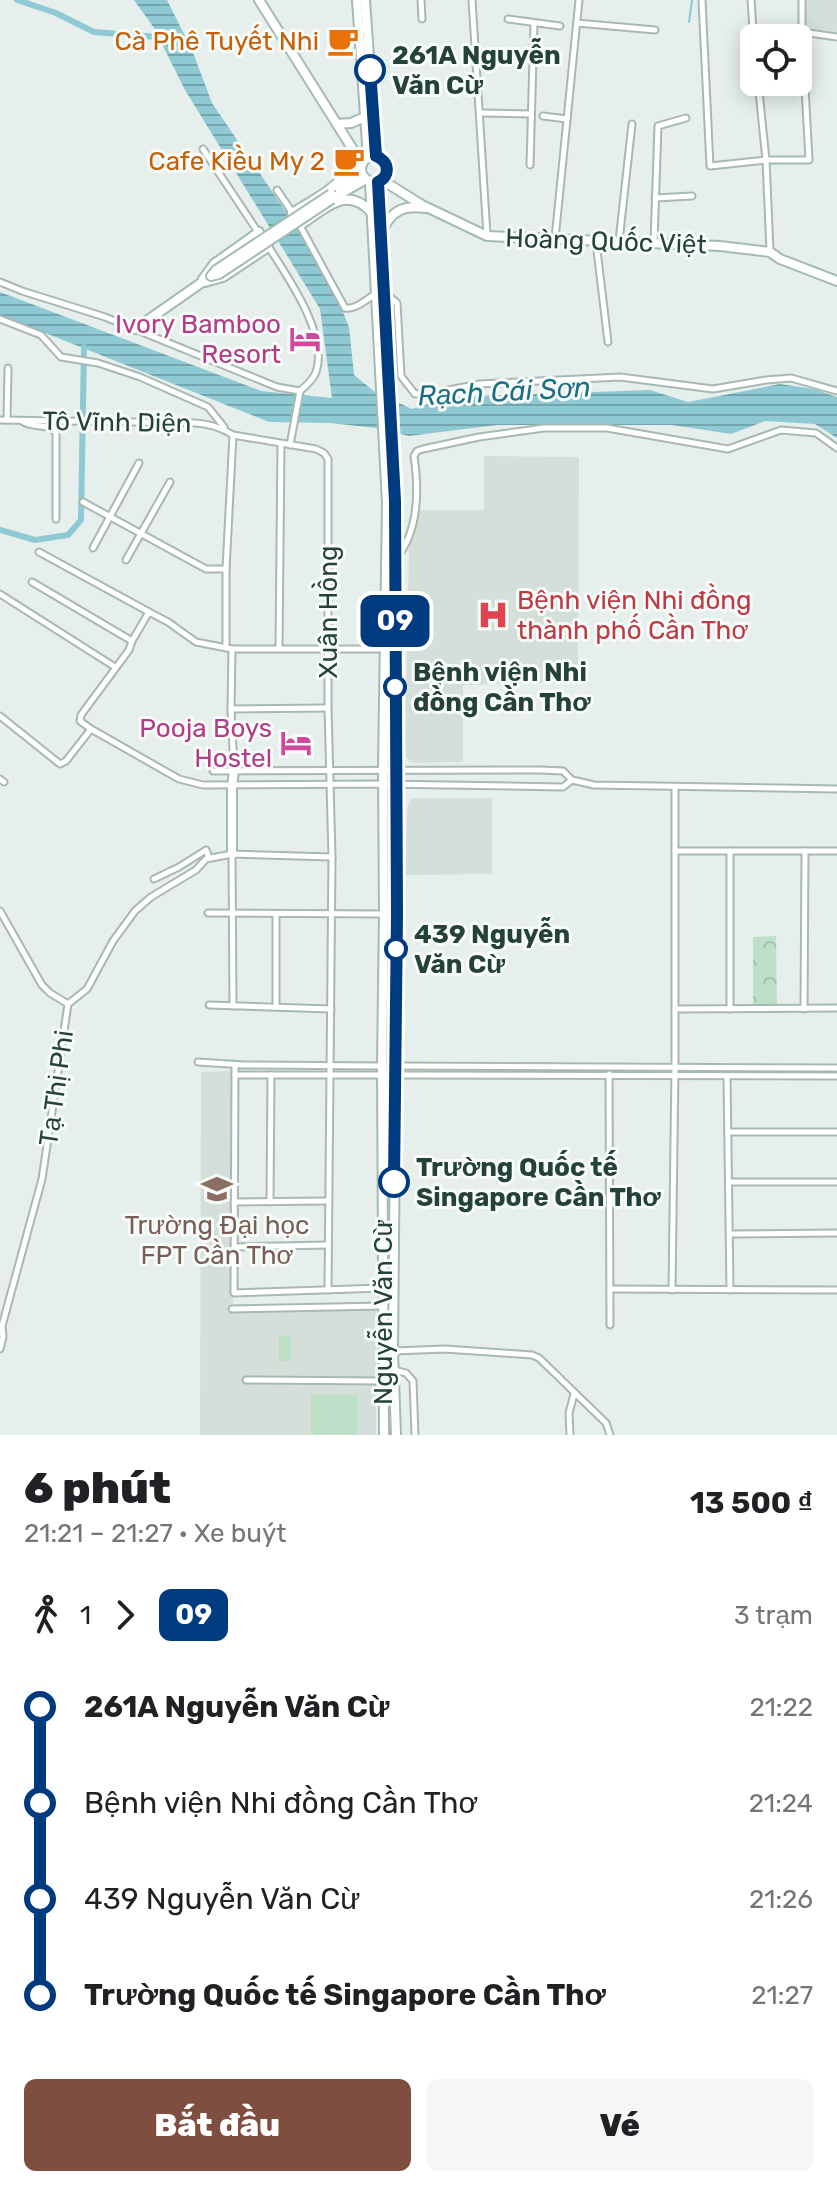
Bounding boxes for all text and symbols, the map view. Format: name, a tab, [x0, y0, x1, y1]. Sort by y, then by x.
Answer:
place label: Cà Phê Tuyết Nhi	[114, 24, 319, 57]
cafe icon: Cà Phê Tuyết Nhi	[326, 24, 360, 58]
map controls	[740, 24, 812, 96]
button: locate	[740, 24, 812, 96]
place label: 261A Nguyễn Văn Cừ	[392, 38, 561, 101]
marker: 261A Nguyễn Văn Cừ	[355, 55, 385, 85]
place label: Cafe Kiều My 2	[148, 144, 325, 177]
cafe icon: Cafe Kiều My 2	[332, 144, 366, 178]
street label: Hoàng Quốc Việt	[505, 221, 707, 261]
place label: Ivory Bamboo Resort	[115, 309, 281, 370]
hotel icon: Ivory Bamboo Resort	[288, 322, 322, 356]
water label: Rạch Cái Sơn	[417, 370, 592, 413]
street label: Tô Vĩnh Diện	[42, 406, 192, 439]
street label: Xuân Hồng	[311, 546, 344, 678]
place label: Bệnh viện Nhi đồng thành phố Cần Thơ	[517, 583, 752, 646]
line badge: 09	[359, 595, 431, 647]
hospital icon: Bệnh viện Nhi đồng thành phố Cần Thơ	[476, 598, 510, 632]
text: 09	[377, 604, 414, 637]
place label: Bệnh viện Nhi đồng Cần Thơ	[413, 657, 591, 718]
marker: Bệnh viện Nhi đồng Cần Thơ	[384, 676, 406, 698]
place label: Pooja Boys Hostel	[139, 713, 272, 774]
hotel icon: Pooja Boys Hostel	[279, 726, 313, 760]
place label: 439 Nguyễn Văn Cừ	[414, 917, 570, 980]
marker: 439 Nguyễn Văn Cừ	[385, 938, 407, 960]
street label: Tạ Thị Phi	[33, 1028, 80, 1148]
place label: Trường Quốc tế Singapore Cần Thơ	[416, 1150, 661, 1213]
marker: Trường Quốc tế Singapore Cần Thơ	[379, 1167, 409, 1197]
school or university icon: Trường Đại học FPT Cần Thơ	[200, 1172, 234, 1206]
place label: Trường Đại học FPT Cần Thơ	[125, 1210, 309, 1271]
street label: Nguyễn Văn Cừ	[367, 1219, 399, 1405]
text: 6 phút	[24, 1462, 171, 1514]
text: 13 500 ₫	[690, 1485, 813, 1521]
text: 21:21 – 21:27 · Xe buýt	[24, 1518, 286, 1549]
icon: walk	[24, 1593, 68, 1637]
icon: forward	[103, 1593, 147, 1637]
text: 09	[175, 1598, 212, 1631]
text: 1	[80, 1600, 91, 1631]
text: 3 trạm	[734, 1600, 813, 1631]
text: 261A Nguyễn Văn Cừ	[84, 1689, 389, 1725]
text: 21:22	[749, 1692, 813, 1723]
text: Bệnh viện Nhi đồng Cần Thơ	[84, 1785, 478, 1821]
text: 21:24	[749, 1788, 813, 1819]
text: 439 Nguyễn Văn Cừ	[84, 1881, 360, 1917]
text: 21:26	[749, 1884, 813, 1915]
text: Trường Quốc tế Singapore Cần Thơ	[84, 1977, 606, 2013]
text: 21:27	[751, 1980, 813, 2011]
button: Bắt đầu	[24, 2079, 411, 2171]
button: Vé	[427, 2079, 813, 2171]

